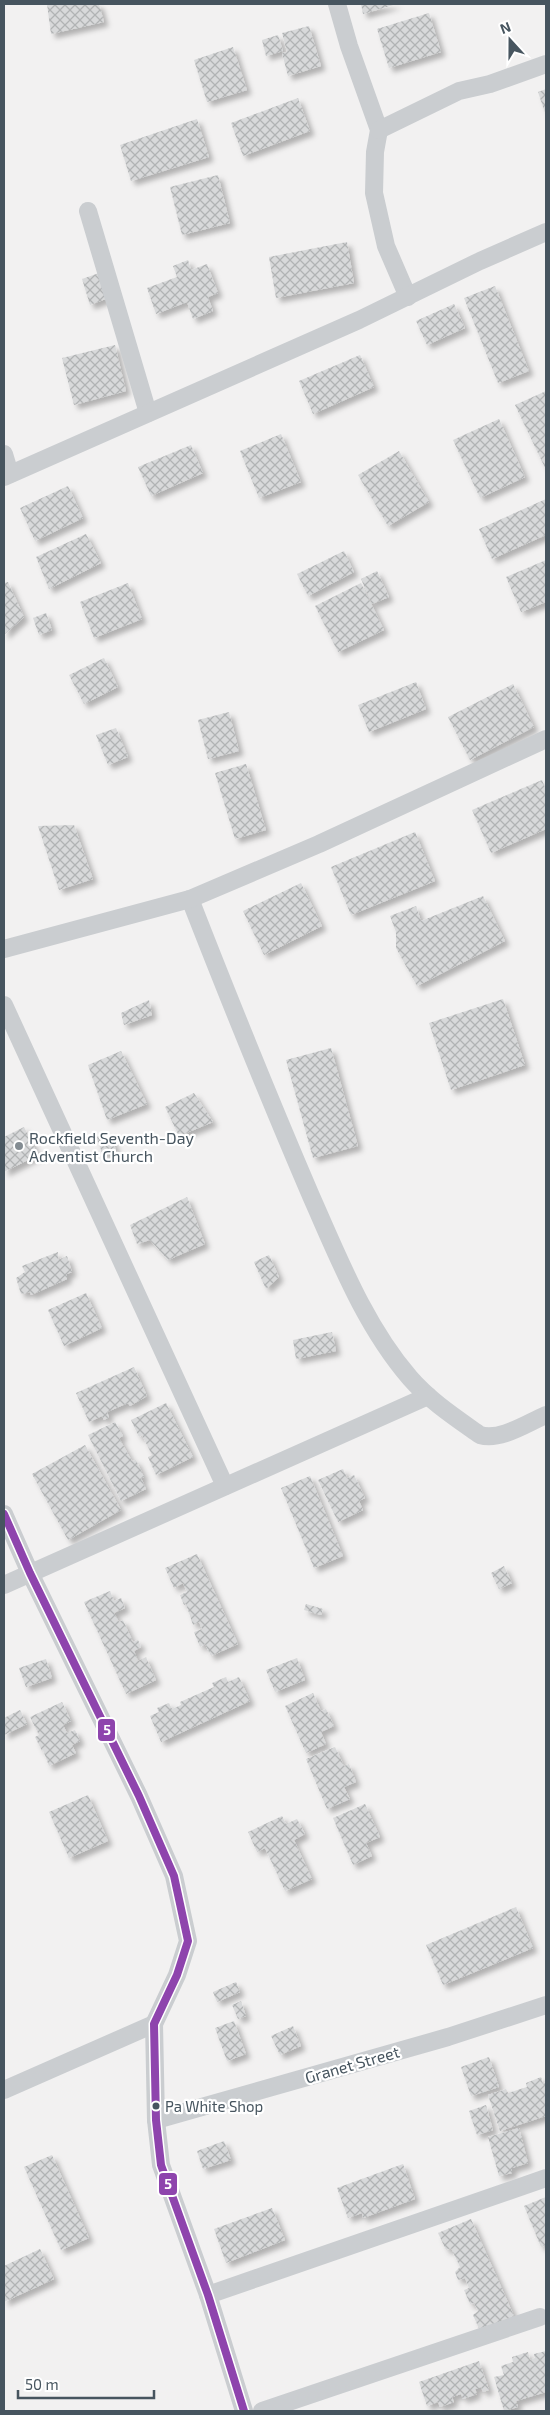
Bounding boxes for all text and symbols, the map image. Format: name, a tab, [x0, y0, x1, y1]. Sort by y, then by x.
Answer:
north arrow	[485, 15, 535, 65]
text: N	[497, 18, 513, 37]
place label: Rockfield Seventh-Day Adventist Church	[29, 1128, 194, 1165]
marker: Rockfield Seventh-Day Adventist Church	[13, 1140, 25, 1152]
line badge: 5	[97, 1718, 116, 1742]
text: 5	[103, 1721, 111, 1738]
street label: Granet Street	[303, 2041, 401, 2087]
place label: Pa White Shop	[165, 2097, 263, 2115]
marker: Pa White Shop	[151, 2101, 161, 2111]
line badge: 5	[158, 2172, 178, 2196]
text: 5	[164, 2175, 172, 2192]
scale bar	[18, 2368, 154, 2400]
text: 50 m	[25, 2375, 59, 2393]

